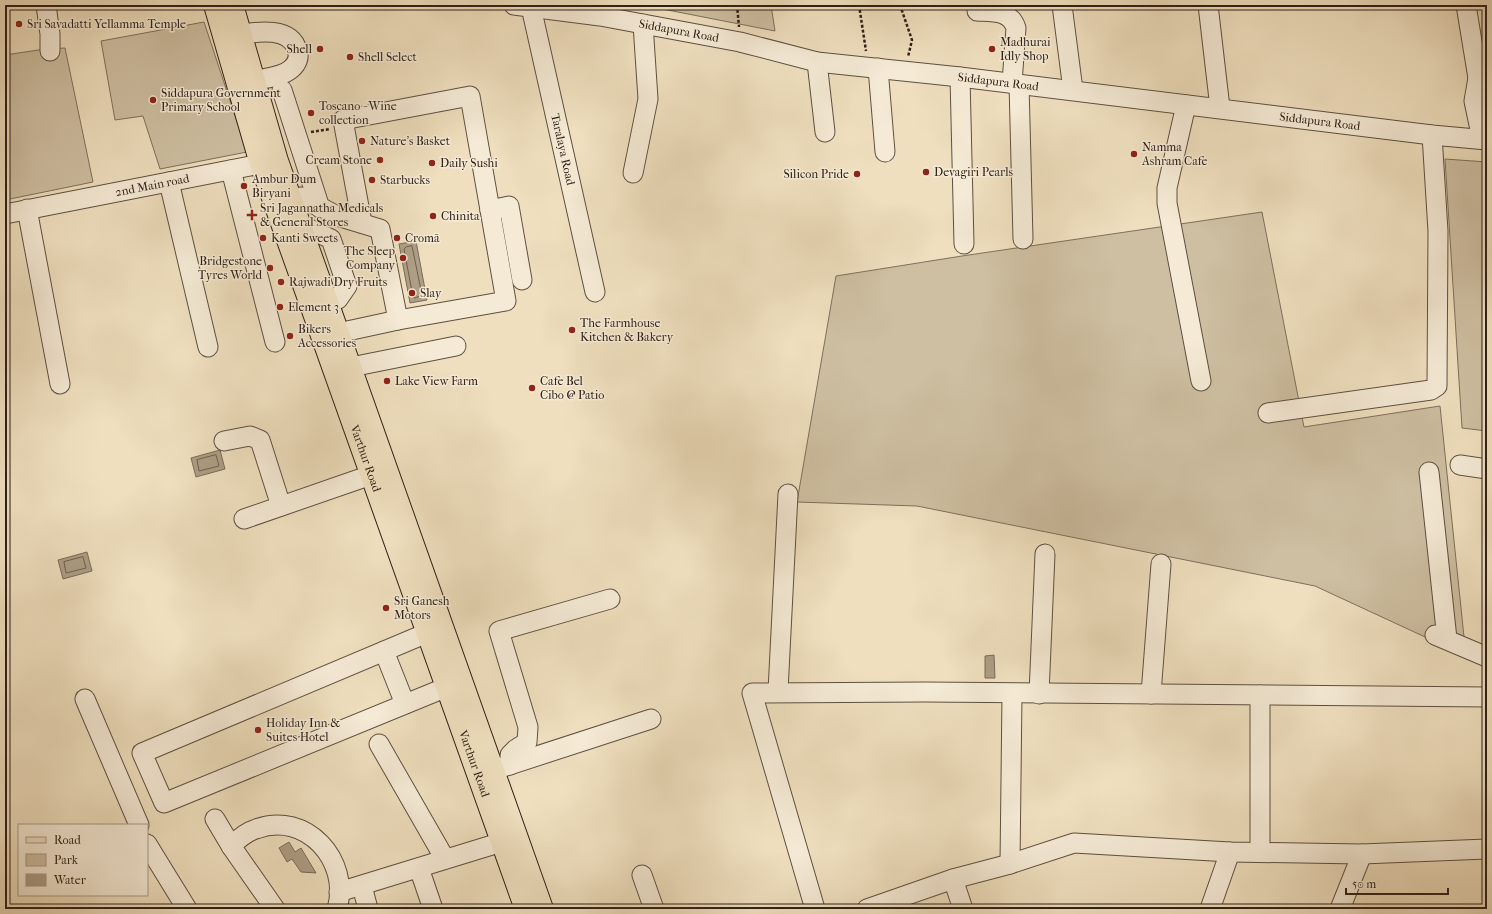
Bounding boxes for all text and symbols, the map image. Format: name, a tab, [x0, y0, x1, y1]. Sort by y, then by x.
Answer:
street label: Siddapura Road	[638, 16, 721, 45]
place label: Sri Savadatti Yellamma Temple	[27, 17, 186, 31]
marker: Sri Savadatti Yellamma Temple	[14, 19, 24, 29]
place label: Madhurai Idly Shop	[1000, 35, 1051, 63]
place label: Shell	[287, 42, 313, 56]
marker: Shell	[315, 44, 325, 54]
marker: Madhurai Idly Shop	[987, 44, 997, 54]
place label: Shell Select	[358, 50, 418, 64]
marker: Shell Select	[345, 52, 355, 62]
street label: Siddapura Road	[957, 70, 1040, 94]
place label: Siddapura Government Primary School	[161, 86, 282, 114]
marker: Siddapura Government Primary School	[148, 95, 158, 105]
place label: Toscano - Wine collection	[319, 99, 397, 127]
marker: Toscano - Wine collection	[306, 108, 316, 118]
street label: Siddapura Road	[1279, 109, 1362, 133]
street label: Taralaya Road	[548, 112, 578, 187]
place label: Nature's Basket	[370, 134, 451, 148]
marker: Nature's Basket	[357, 136, 367, 146]
place label: Namma Ashram Cafe	[1141, 140, 1208, 168]
marker: Namma Ashram Cafe	[1129, 149, 1139, 159]
place label: Cream Stone	[306, 153, 372, 167]
marker: Cream Stone	[375, 155, 385, 165]
place label: Daily Sushi	[440, 156, 498, 170]
marker: Daily Sushi	[427, 158, 437, 168]
place label: Devagiri Pearls	[934, 165, 1013, 179]
place label: Silicon Pride	[783, 167, 849, 181]
marker: Devagiri Pearls	[921, 167, 931, 177]
marker: Silicon Pride	[852, 169, 862, 179]
street label: 2nd Main road	[114, 171, 191, 199]
place label: Ambur Dum Biryani	[251, 172, 316, 200]
place label: Starbucks	[380, 173, 430, 187]
marker: Starbucks	[367, 175, 377, 185]
marker: Ambur Dum Biryani	[239, 181, 249, 191]
place label: Sri Jagannatha Medicals & General Stores	[260, 201, 384, 229]
place label: Chinita	[441, 209, 480, 223]
marker: Sri Jagannatha Medicals & General Stores	[247, 210, 257, 220]
marker: Chinita	[428, 211, 438, 221]
place label: Kanti Sweets	[271, 231, 339, 245]
place label: Cromā	[405, 231, 440, 245]
marker: Kanti Sweets	[258, 233, 268, 243]
marker: Cromā	[392, 233, 402, 243]
place label: The Sleep Company	[344, 244, 396, 272]
marker: The Sleep Company	[398, 253, 408, 263]
place label: Bridgestone Tyres World	[198, 254, 262, 282]
marker: Bridgestone Tyres World	[265, 263, 275, 273]
place label: Rajwadi Dry Fruits	[289, 275, 388, 289]
marker: Rajwadi Dry Fruits	[276, 277, 286, 287]
place label: Slay	[420, 286, 442, 300]
marker: Slay	[407, 288, 417, 298]
place label: Element 3	[288, 300, 339, 314]
marker: Element 3	[275, 302, 285, 312]
place label: The Farmhouse Kitchen & Bakery	[580, 316, 674, 344]
place label: Bikers Accessories	[297, 322, 357, 350]
marker: The Farmhouse Kitchen & Bakery	[567, 325, 577, 335]
marker: Bikers Accessories	[285, 331, 295, 341]
place label: Lake View Farm	[395, 374, 478, 388]
place label: Cafe Bel Cibo @ Patio	[540, 374, 604, 402]
marker: Lake View Farm	[382, 376, 392, 386]
marker: Cafe Bel Cibo @ Patio	[527, 383, 537, 393]
street label: Varthur Road	[347, 422, 384, 494]
place label: Sri Ganesh Motors	[394, 594, 450, 622]
marker: Sri Ganesh Motors	[381, 603, 391, 613]
place label: Holiday Inn & Suites Hotel	[266, 716, 340, 744]
marker: Holiday Inn & Suites Hotel	[253, 725, 263, 735]
street label: Varthur Road	[456, 727, 493, 799]
legend	[18, 824, 148, 896]
text: Road	[54, 833, 81, 847]
text: Park	[54, 853, 79, 867]
scale bar	[1346, 870, 1448, 896]
text: Water	[53, 873, 87, 887]
text: 50 m	[1352, 877, 1376, 891]

